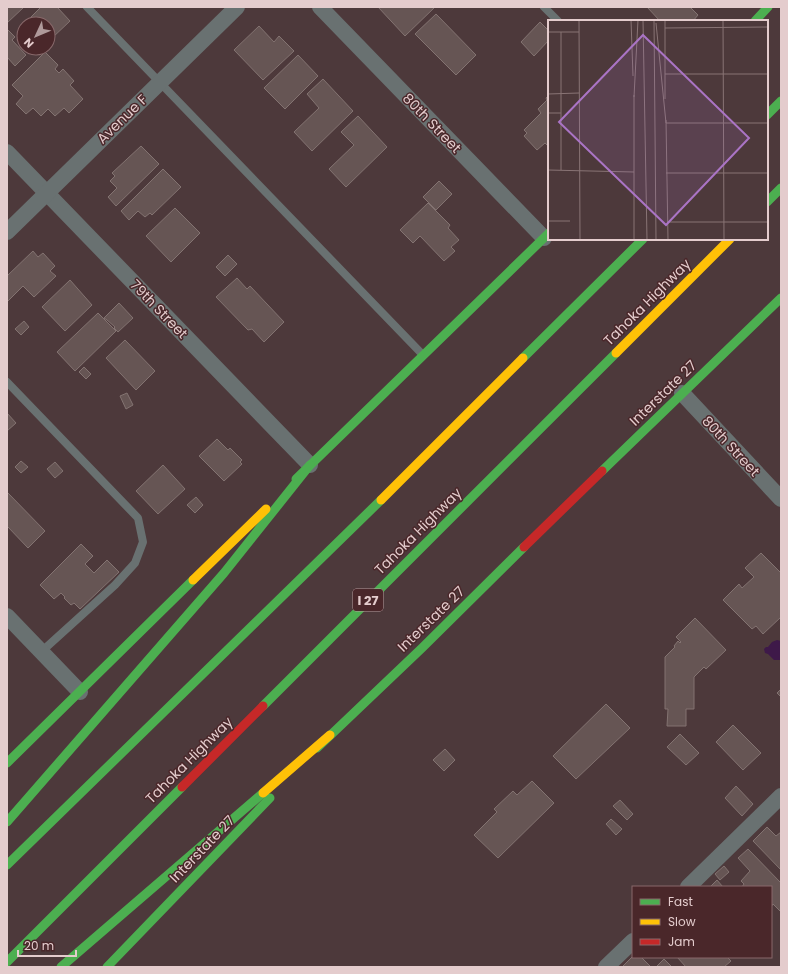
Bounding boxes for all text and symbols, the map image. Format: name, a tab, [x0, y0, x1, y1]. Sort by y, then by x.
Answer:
north arrow	[16, 16, 56, 56]
inset map	[548, 20, 768, 240]
text: N	[20, 34, 37, 51]
street label: 80th Street	[398, 89, 466, 157]
street label: Avenue F	[92, 90, 152, 148]
street label: Tahoka Highway	[599, 254, 695, 350]
street label: 79th Street	[126, 275, 192, 343]
street label: Interstate 27	[625, 356, 701, 430]
street label: 80th Street	[698, 411, 764, 481]
street label: Tahoka Highway	[370, 483, 466, 579]
street label: Interstate 27	[393, 582, 469, 656]
road number: I 27	[353, 589, 383, 611]
street label: Tahoka Highway	[141, 712, 237, 808]
street label: Interstate 27	[165, 811, 239, 887]
legend	[632, 886, 772, 958]
text: Fast	[668, 893, 693, 910]
text: Slow	[668, 913, 696, 930]
scale bar	[18, 932, 76, 958]
text: Jam	[668, 933, 695, 950]
text: 20 m	[24, 937, 54, 954]

